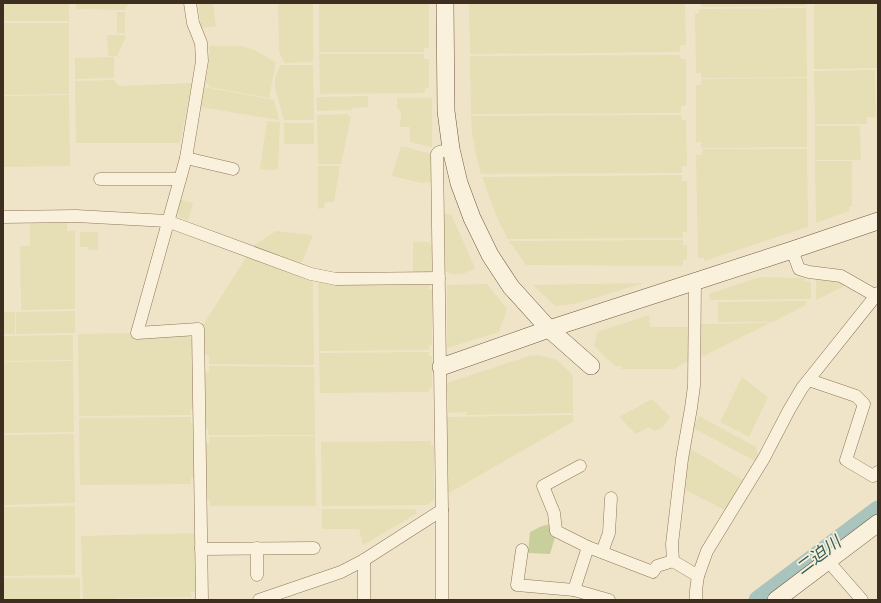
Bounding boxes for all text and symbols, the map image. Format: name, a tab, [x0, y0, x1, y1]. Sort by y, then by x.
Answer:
water label: 二迫川	[792, 530, 846, 578]

